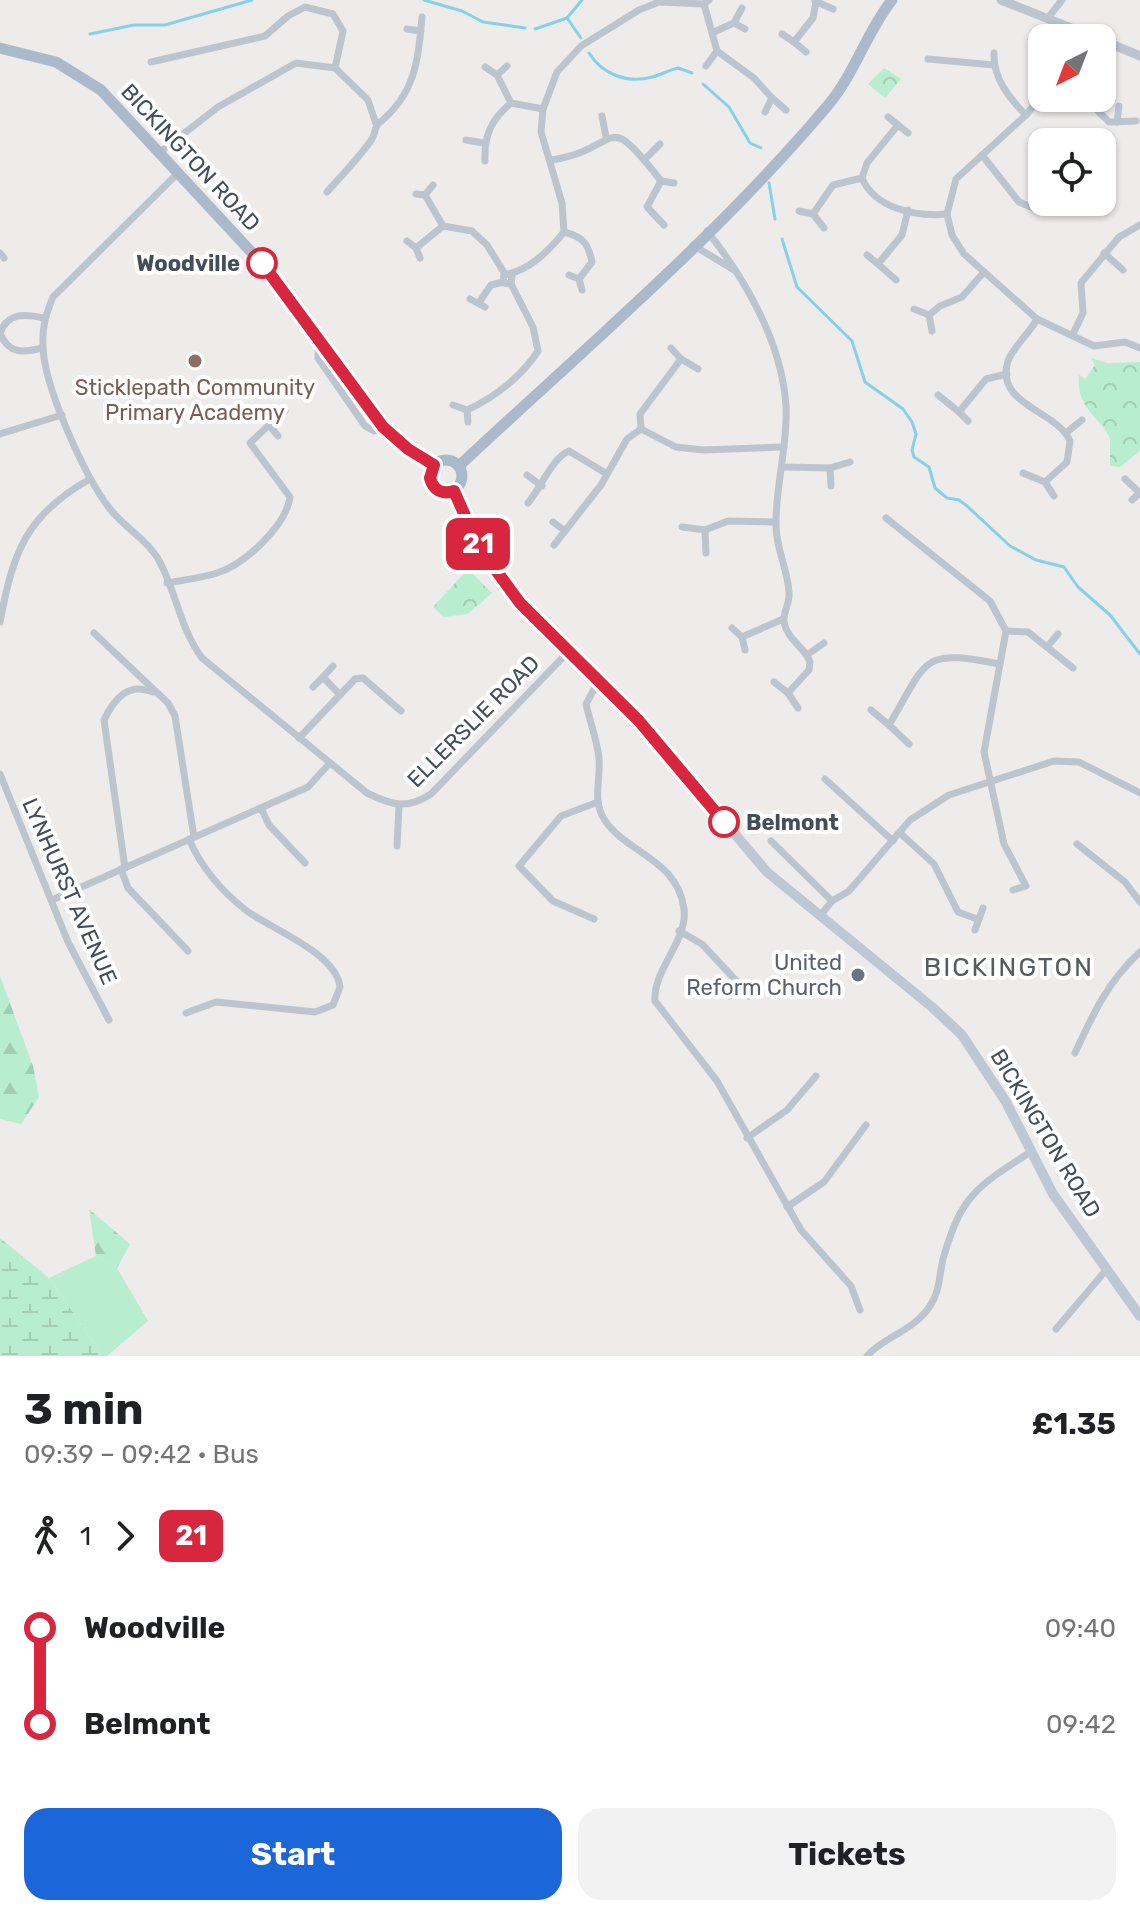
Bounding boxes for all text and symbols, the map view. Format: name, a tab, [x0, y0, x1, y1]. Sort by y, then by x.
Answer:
north arrow	[1028, 24, 1116, 112]
map controls	[1028, 24, 1116, 216]
street label: BICKINGTON ROAD	[115, 78, 266, 237]
button: locate	[1028, 128, 1116, 216]
marker: Woodville	[247, 248, 277, 278]
place label: Woodville	[136, 250, 240, 277]
marker: Sticklepath Community Primary Academy	[186, 352, 204, 370]
place label: Sticklepath Community Primary Academy	[75, 374, 315, 426]
line badge: 21	[442, 518, 514, 570]
text: 21	[462, 527, 494, 560]
street label: ELLERSLIE ROAD	[402, 650, 545, 793]
street label: LYNHURST AVENUE	[16, 794, 123, 989]
marker: Belmont	[709, 807, 739, 837]
place label: Belmont	[746, 809, 839, 836]
place label: United Reform Church	[686, 949, 842, 1001]
district label: BICKINGTON	[924, 952, 1094, 983]
marker: United Reform Church	[849, 966, 867, 984]
street label: BICKINGTON ROAD	[985, 1044, 1106, 1222]
text: 3 min	[24, 1383, 144, 1435]
text: £1.35	[1032, 1406, 1116, 1442]
text: 09:39 – 09:42 · Bus	[24, 1439, 259, 1470]
icon: walk	[24, 1514, 68, 1558]
icon: forward	[103, 1514, 147, 1558]
text: 21	[175, 1519, 207, 1552]
text: 1	[80, 1521, 91, 1552]
text: Woodville	[84, 1610, 225, 1646]
text: 09:40	[1045, 1613, 1116, 1644]
text: Belmont	[84, 1706, 210, 1742]
text: 09:42	[1046, 1709, 1116, 1740]
button: Start	[24, 1808, 562, 1900]
button: Tickets	[578, 1808, 1116, 1900]

